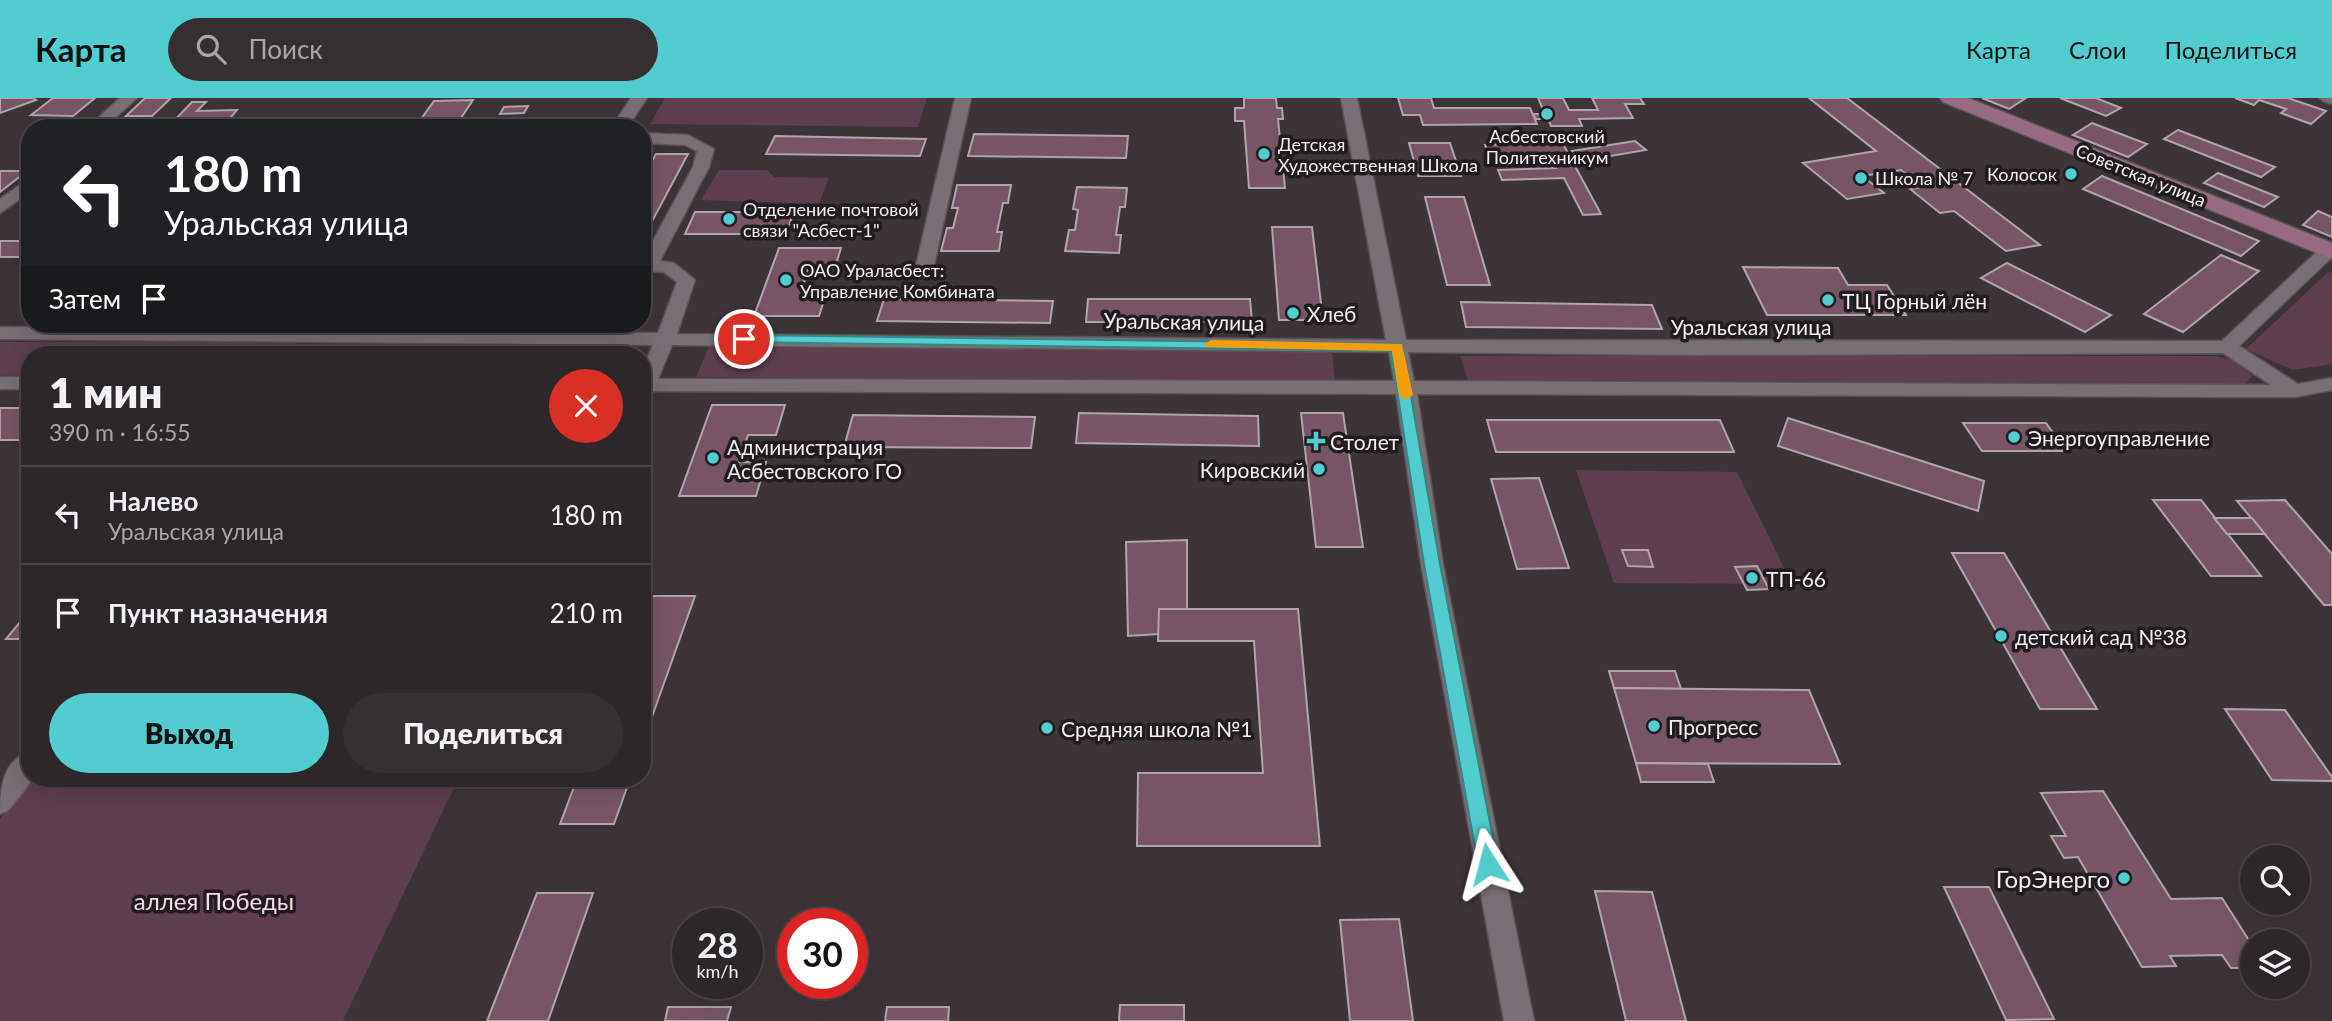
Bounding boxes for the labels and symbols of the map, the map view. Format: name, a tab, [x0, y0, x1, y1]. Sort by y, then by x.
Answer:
marker: Асбестовский Политехникум	[1539, 106, 1555, 122]
place label: Асбестовский Политехникум	[1486, 125, 1608, 168]
place label: Детская Художественная Школа	[1278, 133, 1478, 176]
street label: Советская улица	[2073, 139, 2209, 211]
marker: Детская Художественная Школа	[1256, 146, 1272, 162]
place label: Колосок	[1987, 163, 2058, 185]
marker: Колосок	[2063, 166, 2079, 182]
place label: Школа № 7	[1875, 167, 1973, 189]
marker: Школа № 7	[1853, 170, 1869, 186]
place label: Отделение почтовой связи "Асбест-1"	[743, 198, 919, 241]
marker: Отделение почтовой связи "Асбест-1"	[721, 211, 737, 227]
place label: ОАО Ураласбест: Управление Комбината	[800, 259, 995, 302]
marker: ОАО Ураласбест: Управление Комбината	[778, 272, 794, 288]
place label: ТЦ Горный лён	[1842, 288, 1987, 313]
marker: ТЦ Горный лён	[1820, 292, 1836, 308]
place label: Хлеб	[1307, 301, 1356, 326]
marker: Хлеб	[1285, 305, 1301, 321]
street label: Уральская улица	[1103, 307, 1265, 335]
pin	[714, 309, 774, 369]
street label: Уральская улица	[1671, 314, 1831, 339]
place label: Энергоуправление	[2028, 425, 2210, 450]
place label: Столет	[1330, 429, 1400, 454]
marker: Энергоуправление	[2006, 429, 2022, 445]
marker: Столет	[1308, 433, 1324, 449]
place label: Администрация Асбестовского ГО	[727, 434, 902, 483]
marker: Администрация Асбестовского ГО	[705, 450, 721, 466]
place label: Кировский	[1200, 457, 1305, 482]
marker: Кировский	[1311, 461, 1327, 477]
place label: ТП-66	[1766, 566, 1826, 591]
marker: ТП-66	[1744, 570, 1760, 586]
place label: детский сад №38	[2015, 624, 2187, 649]
marker: детский сад №38	[1993, 628, 2009, 644]
place label: Прогресс	[1668, 714, 1758, 739]
place label: Средняя школа №1	[1061, 716, 1253, 741]
marker: Прогресс	[1646, 718, 1662, 734]
marker: Средняя школа №1	[1039, 720, 1055, 736]
position arrow	[1451, 827, 1525, 901]
place label: ГорЭнерго	[1996, 864, 2110, 893]
marker: ГорЭнерго	[2116, 870, 2132, 886]
park label: аллея Победы	[134, 886, 294, 915]
speed limit sign: 30	[777, 908, 868, 999]

